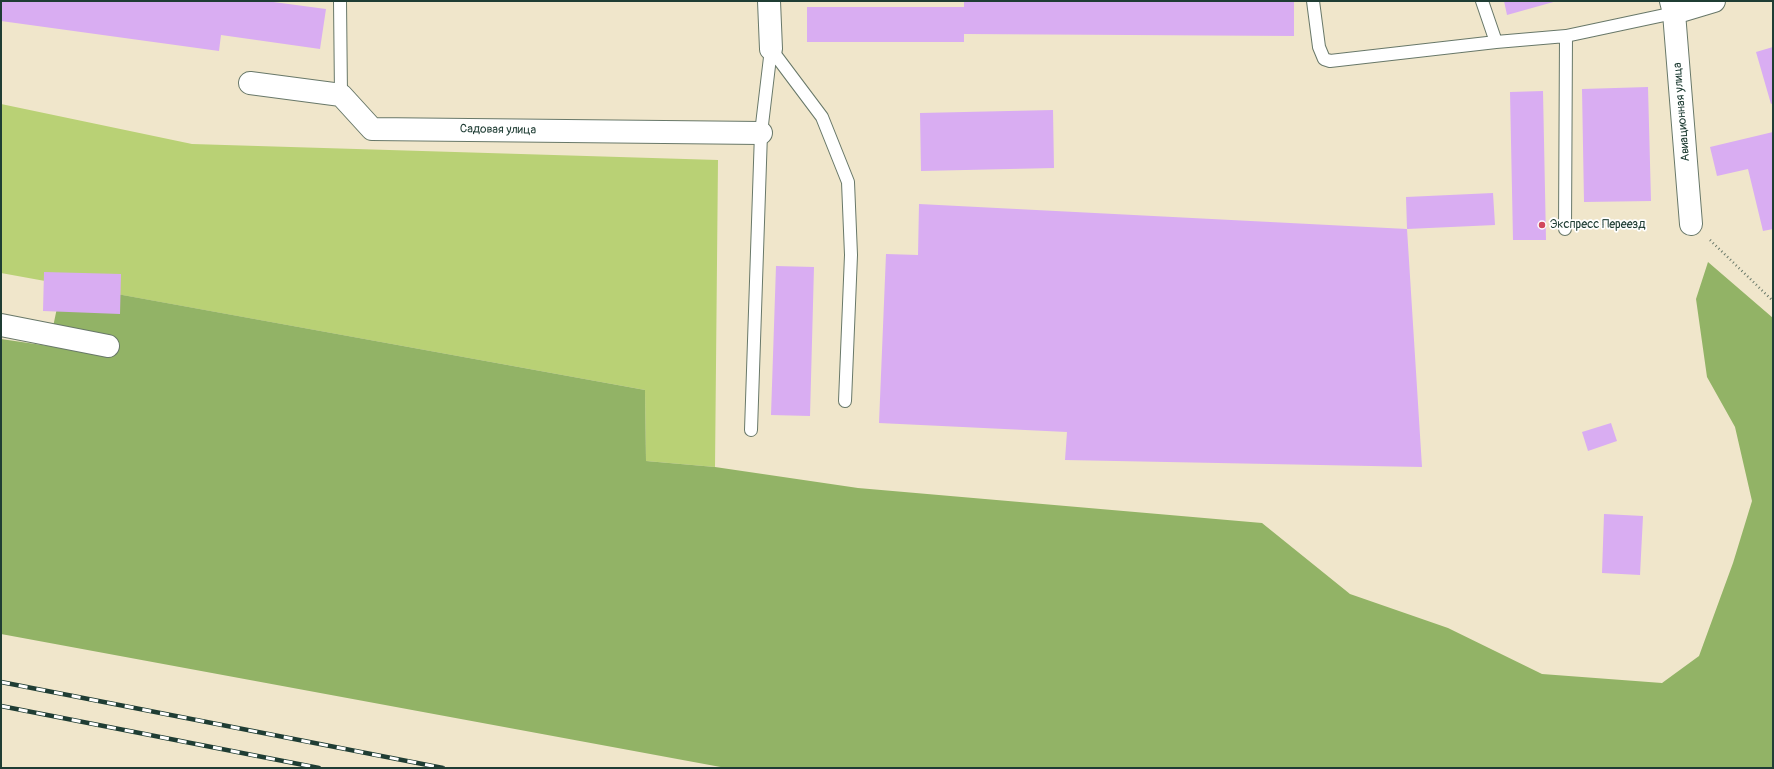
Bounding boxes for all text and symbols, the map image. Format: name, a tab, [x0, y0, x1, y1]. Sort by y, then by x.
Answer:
street label: Авиационная улица	[1670, 62, 1694, 162]
street label: Садовая улица	[460, 122, 536, 138]
place label: Экспресс Переезд	[1550, 218, 1646, 232]
marker: Экспресс Переезд	[1537, 220, 1547, 230]

